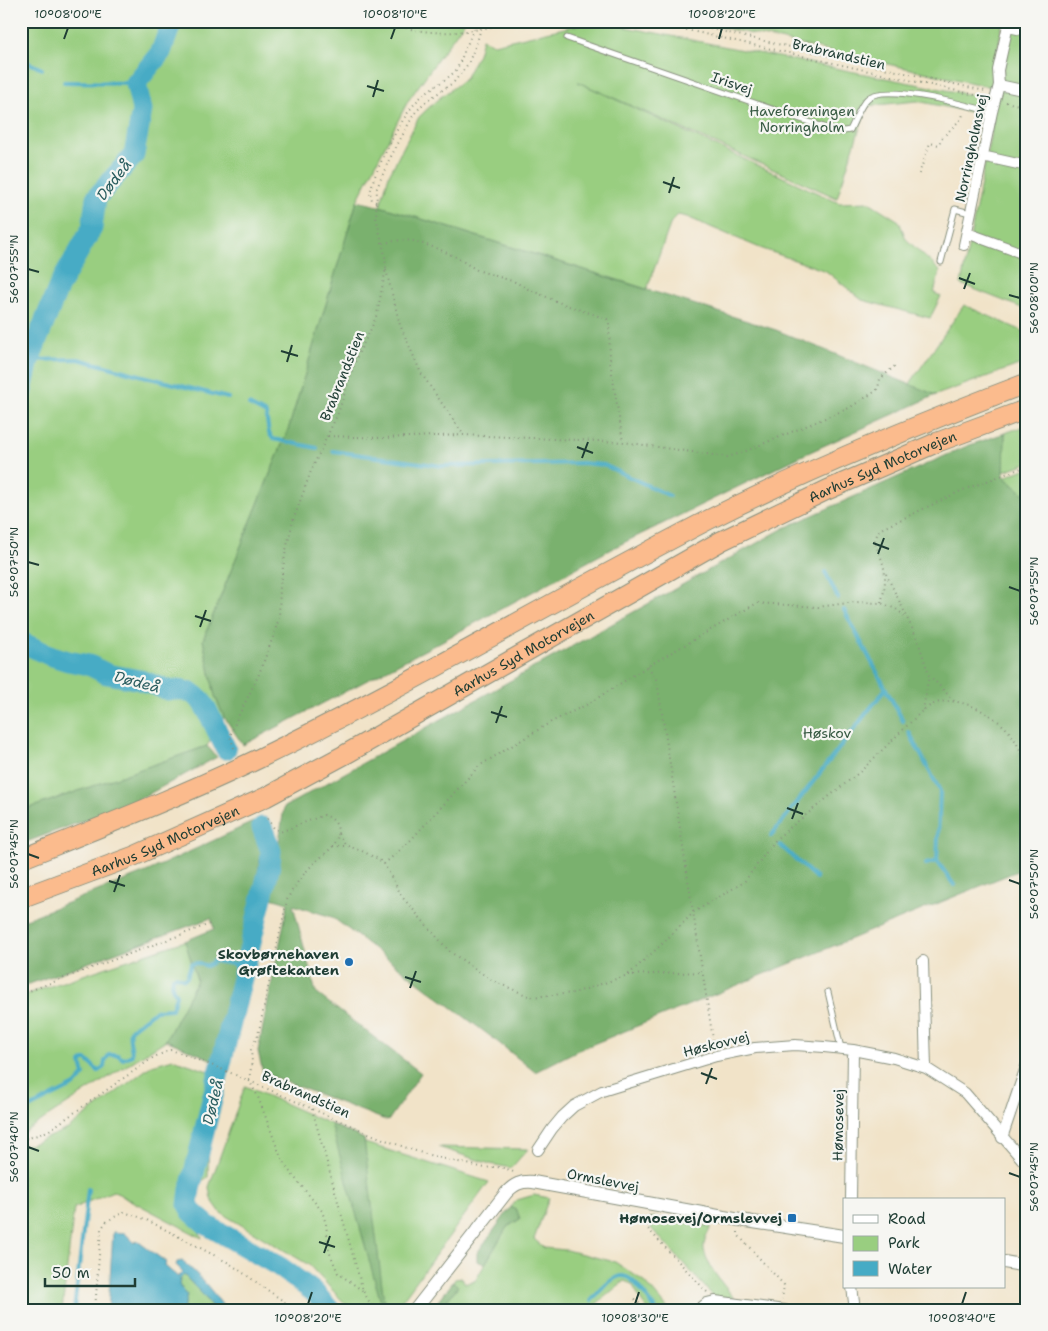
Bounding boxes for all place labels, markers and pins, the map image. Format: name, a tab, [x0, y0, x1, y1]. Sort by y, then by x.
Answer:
place label: Skovbørnehaven Grøftekanten	[218, 945, 339, 979]
marker: Skovbørnehaven Grøftekanten	[343, 956, 355, 968]
place label: Hømosevej/Ormslevvej	[619, 1209, 782, 1227]
marker: Hømosevej/Ormslevvej	[786, 1212, 798, 1224]

